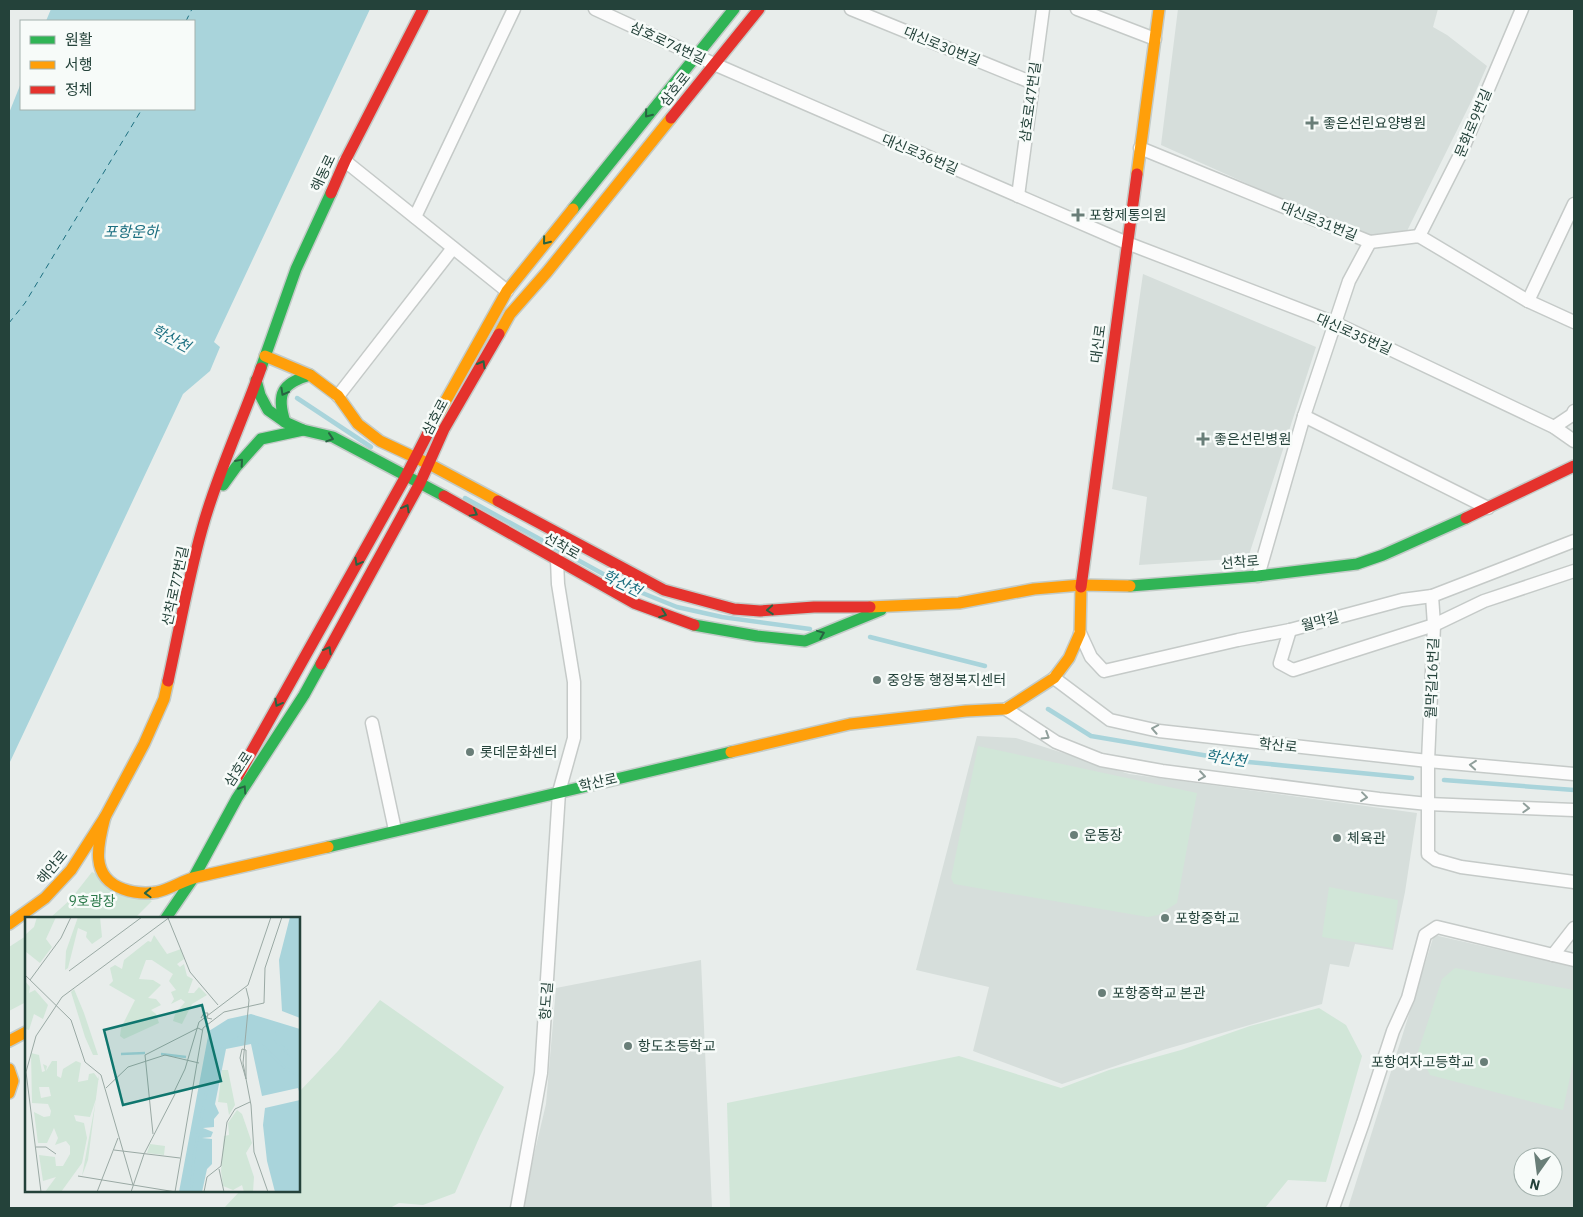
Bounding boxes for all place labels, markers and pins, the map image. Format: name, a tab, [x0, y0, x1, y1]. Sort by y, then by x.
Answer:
place label: 좋은선린요양병원	[1323, 114, 1426, 132]
marker: 좋은선린요양병원	[1305, 116, 1319, 130]
place label: 포항제통의원	[1089, 206, 1166, 224]
marker: 포항제통의원	[1071, 208, 1085, 222]
place label: 좋은선린병원	[1214, 430, 1291, 448]
marker: 좋은선린병원	[1196, 432, 1210, 446]
place label: 중앙동 행정복지센터	[887, 671, 1006, 689]
marker: 중앙동 행정복지센터	[871, 674, 883, 686]
place label: 롯데문화센터	[480, 743, 557, 761]
marker: 롯데문화센터	[464, 746, 476, 758]
place label: 운동장	[1084, 826, 1123, 844]
marker: 운동장	[1068, 829, 1080, 841]
place label: 체육관	[1347, 829, 1386, 847]
marker: 체육관	[1331, 832, 1343, 844]
place label: 포항중학교	[1175, 909, 1240, 927]
marker: 포항중학교	[1159, 912, 1171, 924]
place label: 포항중학교 본관	[1112, 984, 1206, 1002]
marker: 포항중학교 본관	[1096, 987, 1108, 999]
place label: 항도초등학교	[638, 1037, 715, 1055]
marker: 항도초등학교	[622, 1040, 634, 1052]
place label: 포항여자고등학교	[1371, 1053, 1474, 1071]
marker: 포항여자고등학교	[1478, 1056, 1490, 1068]

